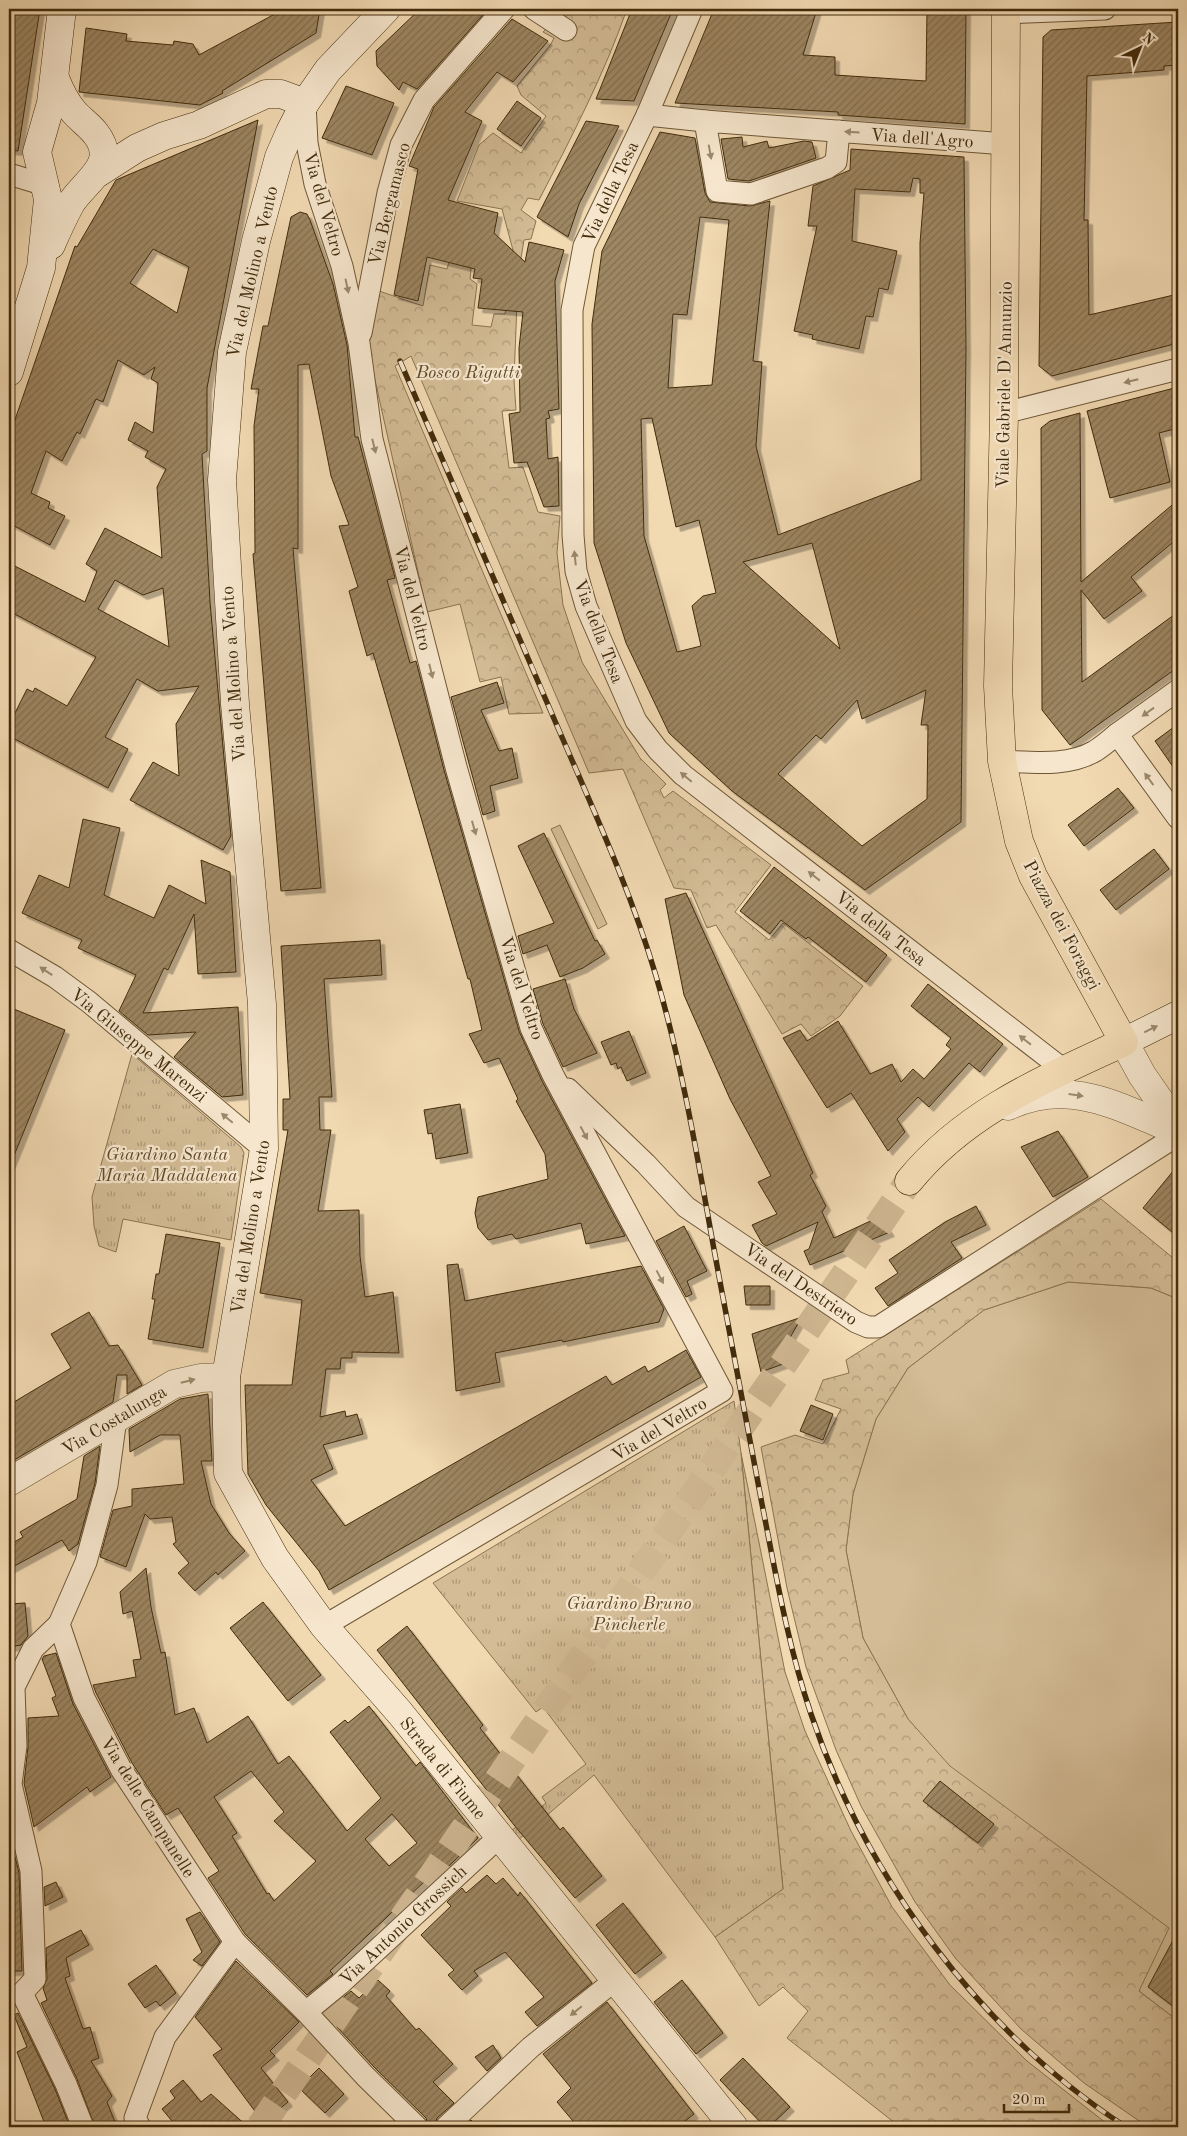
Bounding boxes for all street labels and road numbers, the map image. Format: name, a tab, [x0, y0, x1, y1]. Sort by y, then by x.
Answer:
street label: Via dell'Agro	[870, 126, 974, 152]
street label: Via della Tesa	[580, 139, 642, 246]
street label: Via Bergamasco	[366, 141, 414, 268]
street label: Via del Veltro	[300, 150, 347, 258]
street label: Via del Molino a Vento	[224, 184, 282, 360]
street label: Viale Gabriele D'Annunzio	[994, 281, 1016, 489]
street label: Via del Veltro	[390, 544, 434, 653]
street label: Via della Tesa	[570, 577, 626, 686]
street label: Via del Molino a Vento	[219, 585, 249, 762]
street label: Piazza dei Foraggi	[1019, 858, 1103, 993]
street label: Via della Tesa	[832, 888, 929, 970]
street label: Via del Veltro	[496, 934, 546, 1042]
street label: Via Giuseppe Marenzi	[67, 985, 210, 1106]
street label: Via del Molino a Vento	[228, 1139, 274, 1316]
street label: Via del Destriero	[740, 1240, 861, 1329]
street label: Via Costalunga	[59, 1383, 170, 1459]
street label: Via del Veltro	[609, 1394, 710, 1465]
street label: Strada di Fiume	[396, 1714, 489, 1823]
street label: Via delle Campanelle	[97, 1734, 198, 1881]
street label: Via Antonio Grossich	[337, 1862, 471, 1989]

